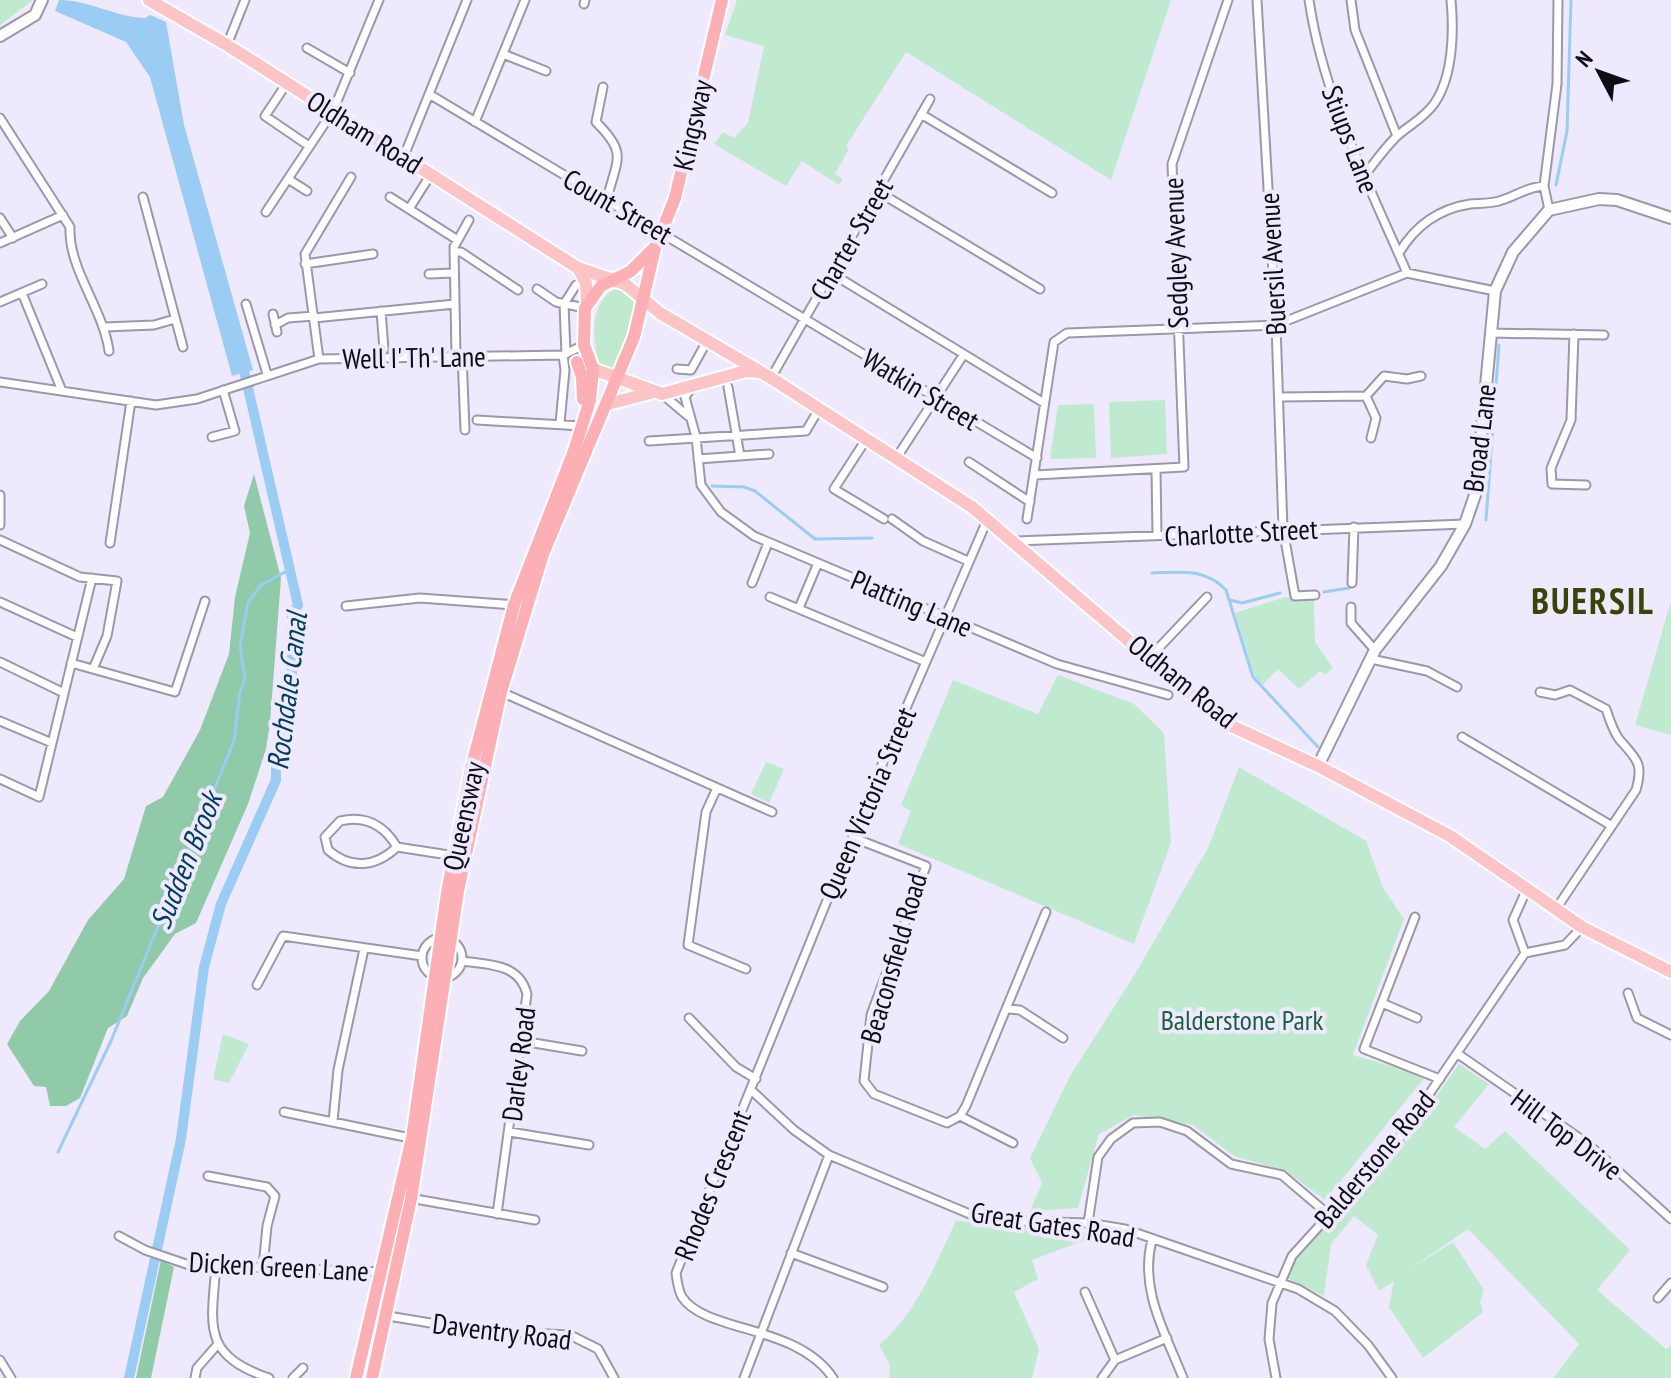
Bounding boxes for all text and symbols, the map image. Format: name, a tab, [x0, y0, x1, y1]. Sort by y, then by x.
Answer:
north arrow	[1559, 32, 1639, 112]
text: N	[1569, 45, 1598, 73]
street label: Kingsway	[664, 76, 720, 174]
street label: Stiups Lane	[1314, 80, 1388, 198]
street label: Oldham Road	[300, 82, 430, 182]
street label: Count Street	[557, 160, 680, 252]
street label: Charter Street	[801, 171, 901, 307]
street label: Sedgley Avenue	[1154, 177, 1196, 329]
street label: Buersil Avenue	[1250, 192, 1294, 336]
street label: Well I' Th' Lane	[342, 337, 486, 377]
street label: Watkin Street	[856, 340, 986, 438]
street label: Broad Lane	[1454, 382, 1504, 494]
street label: Charlotte Street	[1163, 509, 1319, 554]
street label: Platting Lane	[846, 561, 978, 645]
district label: BUERSIL	[1531, 577, 1655, 624]
water label: Rochdale Canal	[257, 607, 315, 772]
street label: Oldham Road	[1121, 626, 1245, 736]
street label: Queen Victoria Street	[810, 701, 924, 905]
street label: Queensway	[433, 758, 493, 874]
water label: Sudden Brook	[140, 783, 231, 934]
street label: Beaconsfield Road	[851, 869, 935, 1047]
park label: Balderstone Park	[1161, 1001, 1323, 1038]
street label: Darley Road	[493, 1005, 543, 1123]
street label: Hill Top Drive	[1504, 1080, 1630, 1188]
street label: Balderstone Road	[1306, 1082, 1442, 1236]
street label: Rhodes Crescent	[665, 1104, 759, 1266]
street label: Great Gates Road	[969, 1193, 1137, 1255]
street label: Dicken Green Lane	[188, 1243, 370, 1289]
street label: Daventry Road	[431, 1304, 573, 1358]

